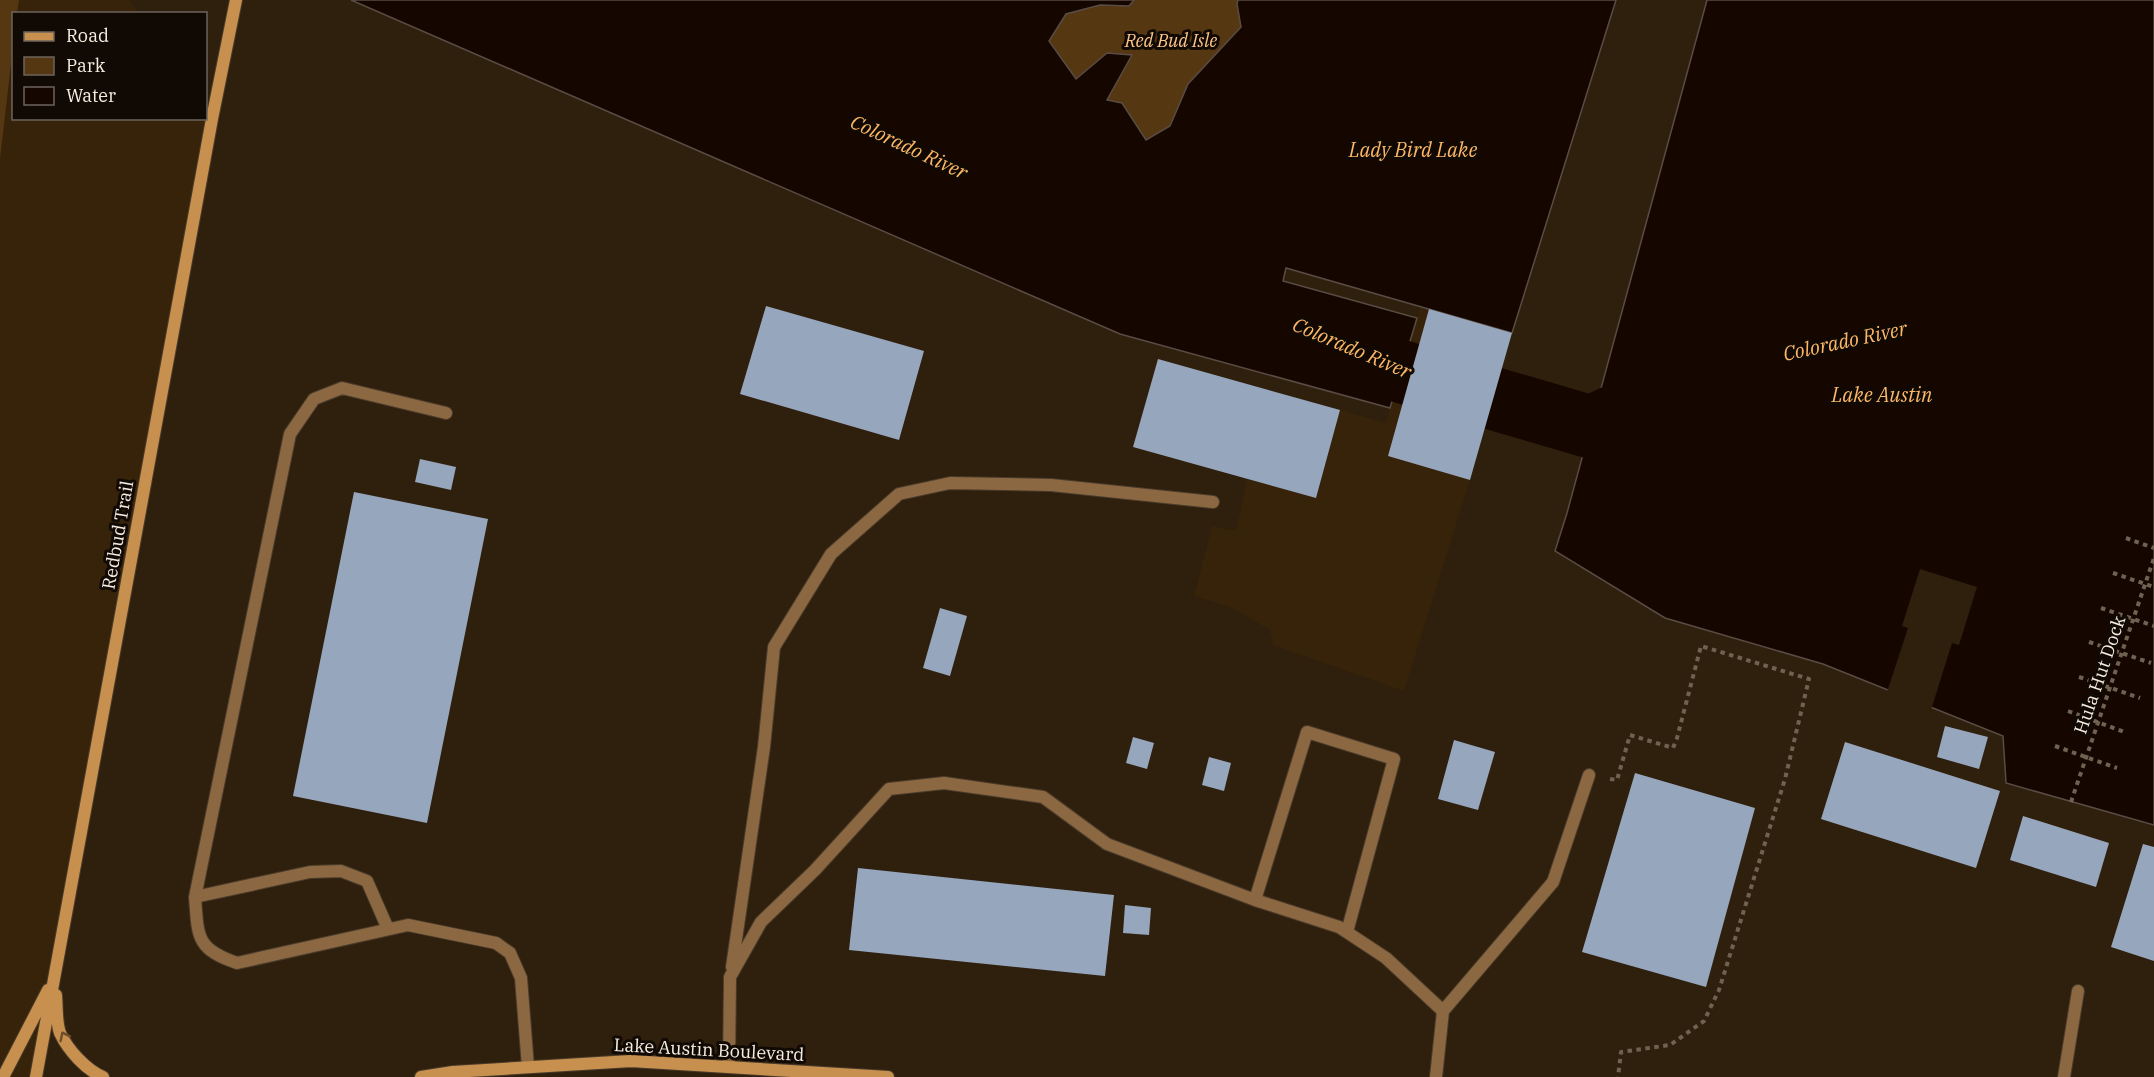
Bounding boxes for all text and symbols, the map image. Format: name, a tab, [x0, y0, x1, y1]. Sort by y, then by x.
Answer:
legend	[12, 12, 207, 120]
text: Road	[66, 24, 109, 47]
park label: Red Bud Isle	[1124, 29, 1217, 52]
text: Park	[66, 54, 106, 77]
text: Water	[66, 84, 116, 107]
water label: Colorado River	[846, 108, 973, 186]
water label: Lady Bird Lake	[1348, 136, 1477, 163]
water label: Colorado River	[1289, 310, 1417, 385]
water label: Colorado River	[1780, 314, 1911, 367]
water label: Lake Austin	[1831, 381, 1933, 408]
street label: Redbud Trail	[97, 479, 138, 591]
street label: Hula Hut Dock	[2069, 612, 2131, 737]
one-way arrow	[59, 1031, 71, 1042]
street label: Lake Austin Boulevard	[613, 1033, 805, 1066]

